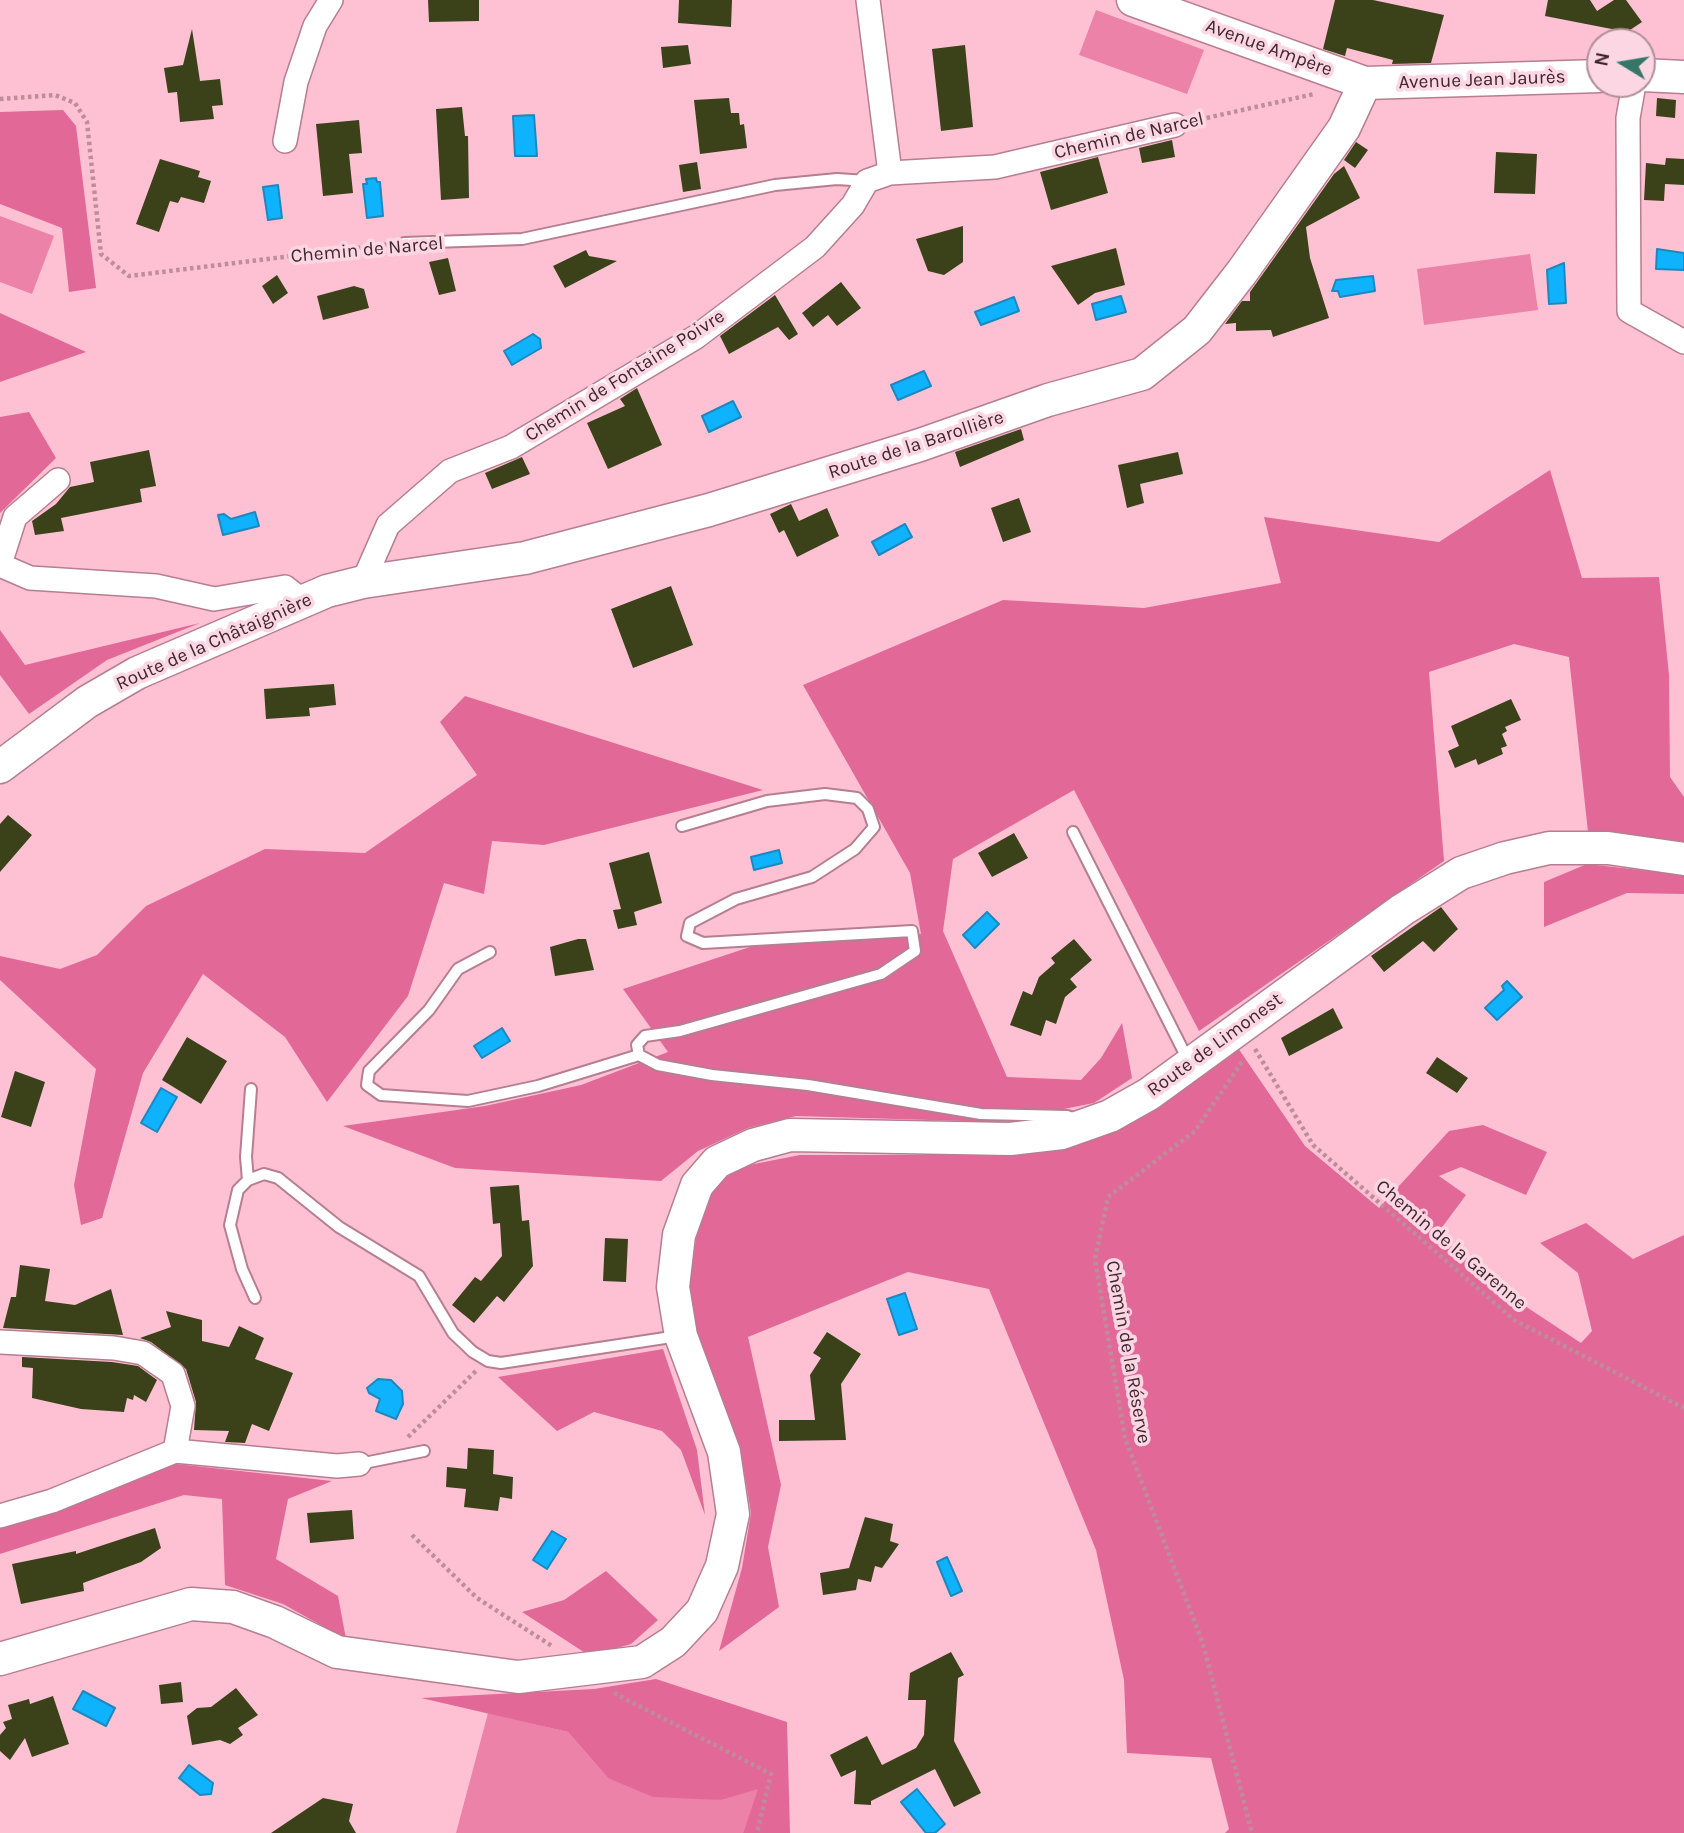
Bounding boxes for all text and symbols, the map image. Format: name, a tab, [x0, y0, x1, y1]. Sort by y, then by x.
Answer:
street label: Avenue Ampère	[1203, 15, 1335, 81]
north arrow	[1586, 28, 1656, 98]
text: N	[1590, 51, 1614, 68]
street label: Avenue Jean Jaurès	[1398, 66, 1566, 94]
street label: Chemin de Narcel	[1052, 108, 1206, 164]
street label: Chemin de Narcel	[290, 232, 444, 268]
street label: Chemin de Fontaine Poivre	[521, 305, 729, 447]
street label: Route de la Barollière	[825, 406, 1007, 484]
street label: Route de la Châtaignière	[113, 589, 315, 695]
street label: Route de Limonest	[1143, 988, 1287, 1102]
street label: Chemin de la Garenne	[1371, 1175, 1531, 1315]
street label: Chemin de la Réserve	[1101, 1259, 1155, 1445]

